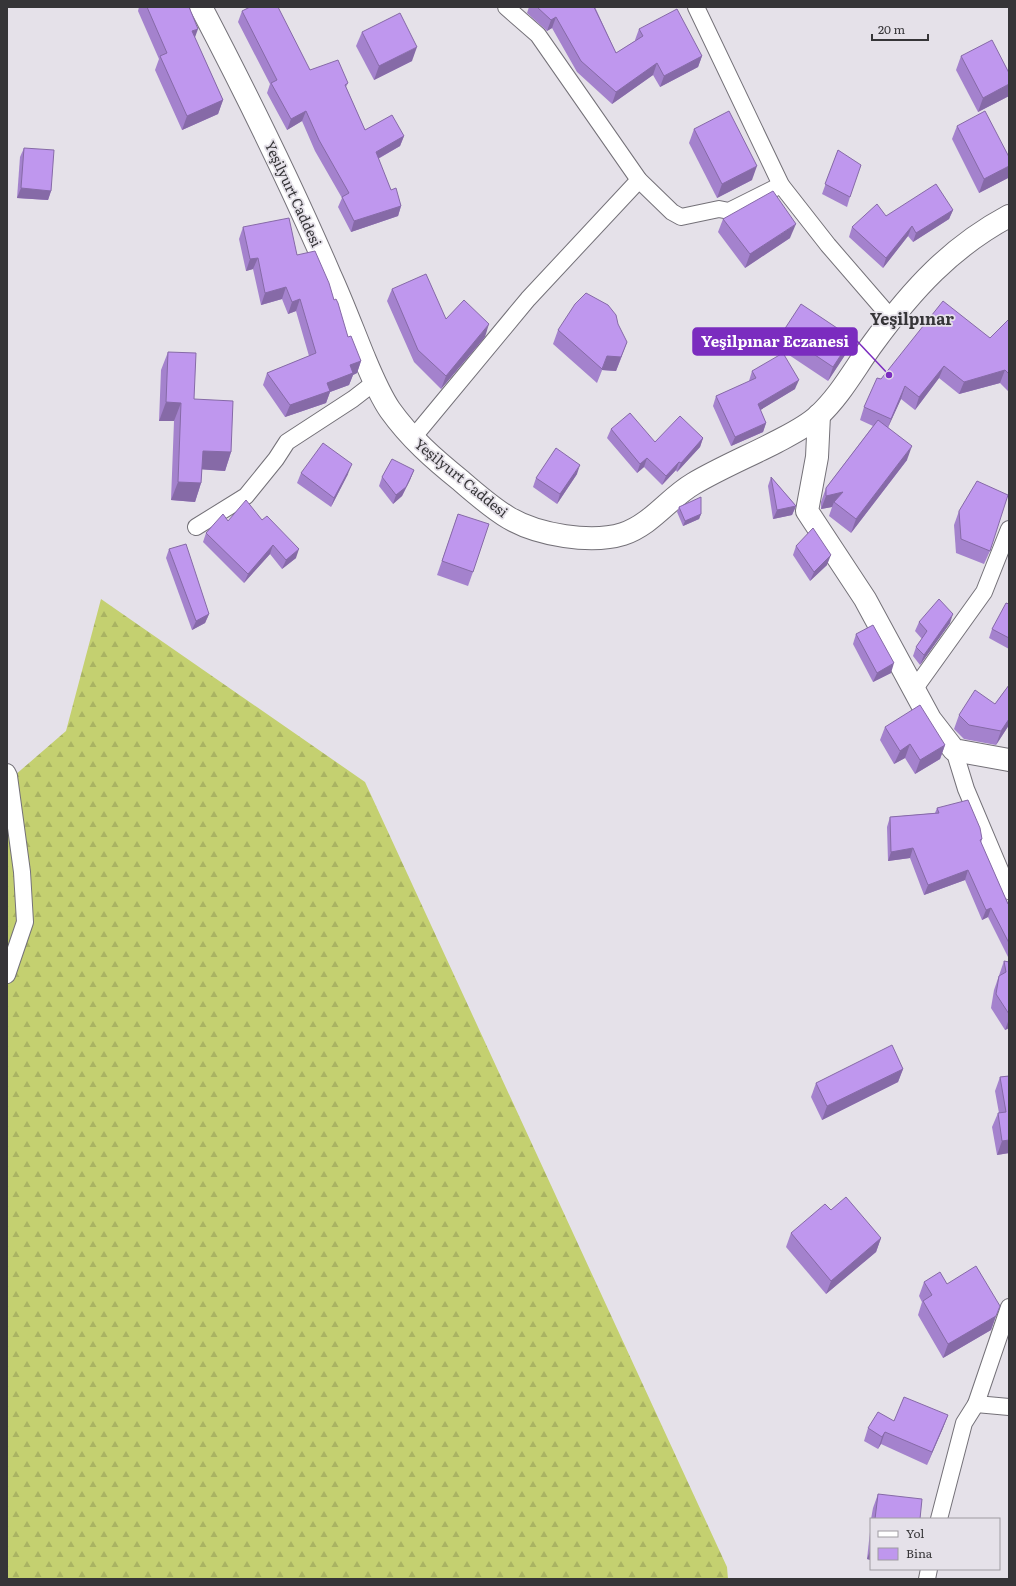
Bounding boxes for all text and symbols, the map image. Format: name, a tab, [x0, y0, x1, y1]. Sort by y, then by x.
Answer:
scale bar	[872, 16, 928, 42]
text: 20 m	[878, 20, 905, 38]
street label: Yeşilyurt Caddesi	[261, 137, 327, 250]
district label: Yeşilpınar	[870, 306, 954, 330]
callout: Yeşilpınar Eczanesi	[693, 328, 857, 355]
text: Yeşilpınar Eczanesi	[701, 329, 849, 352]
street label: Yeşilyurt Caddesi	[411, 433, 513, 521]
legend	[870, 1518, 1000, 1570]
text: Yol	[906, 1524, 924, 1542]
text: Bina	[906, 1544, 933, 1562]

